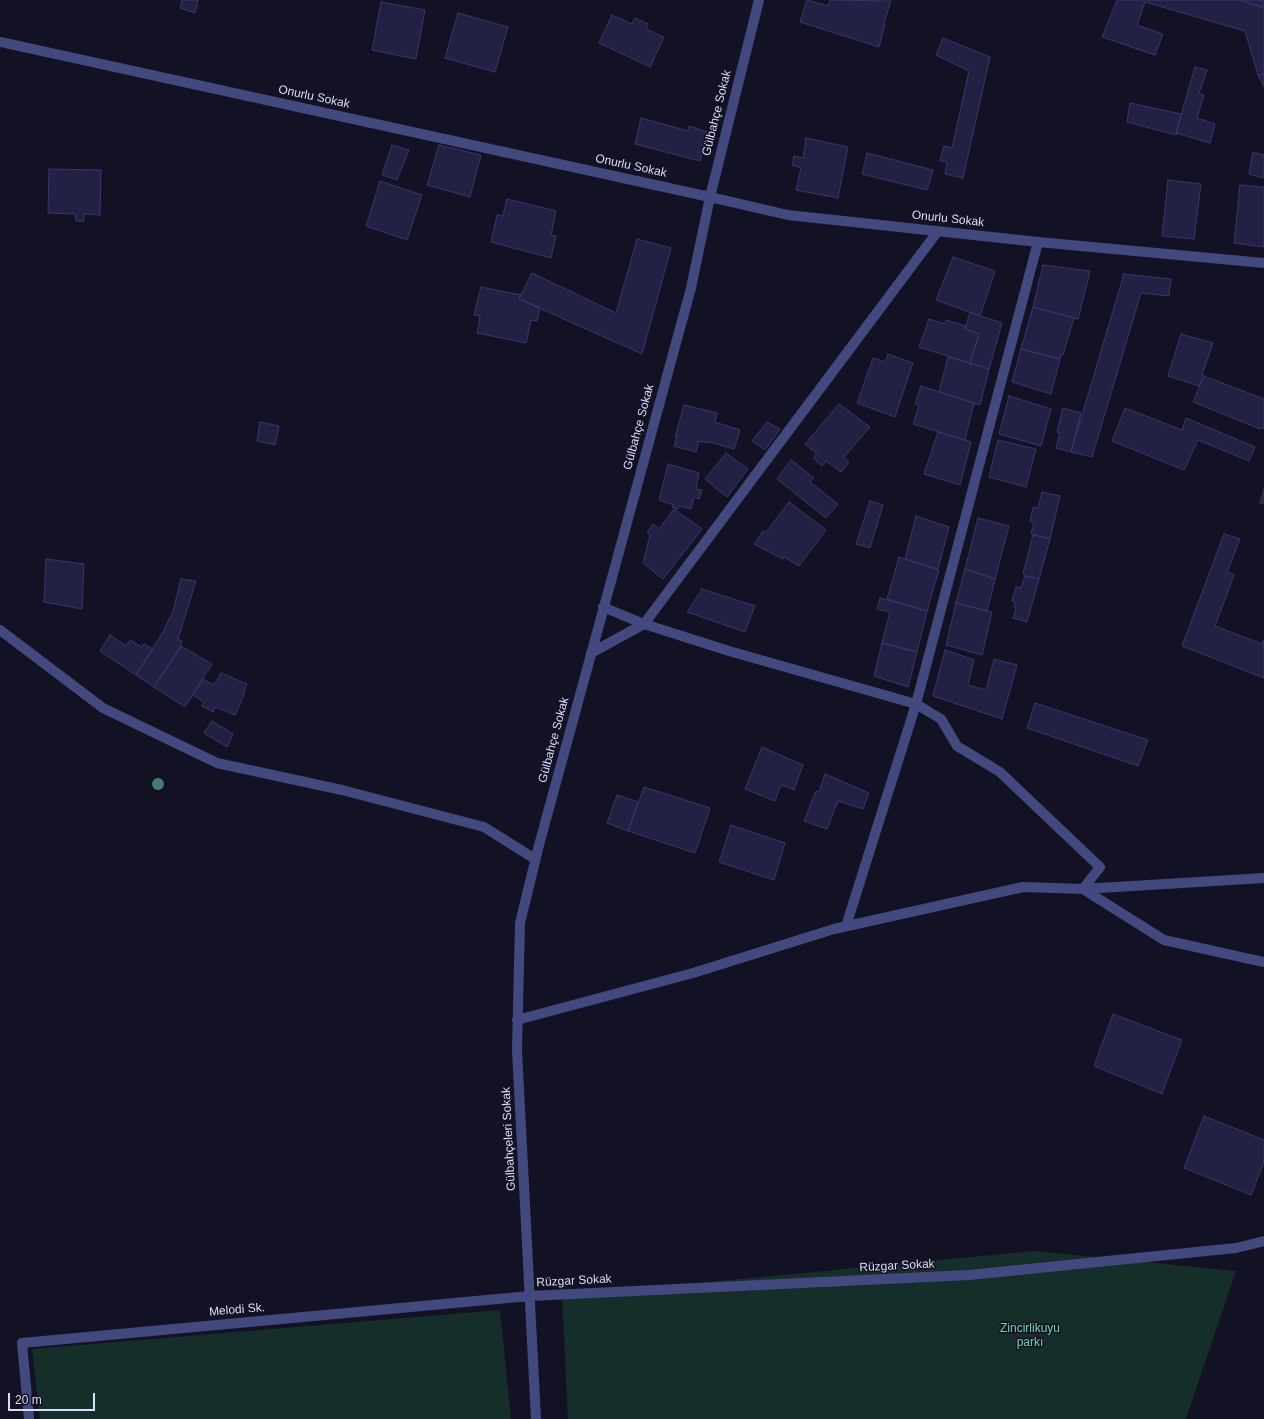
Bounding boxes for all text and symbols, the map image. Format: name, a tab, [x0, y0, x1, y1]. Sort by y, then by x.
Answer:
street label: Gülbahçe Sokak	[699, 69, 735, 157]
street label: Onurlu Sokak	[277, 82, 351, 112]
street label: Onurlu Sokak	[594, 151, 668, 181]
street label: Onurlu Sokak	[911, 208, 985, 230]
street label: Gülbahçe Sokak	[621, 383, 657, 471]
street label: Gülbahçe Sokak	[536, 696, 572, 784]
street label: Gülbahçeleri Sokak	[499, 1087, 519, 1191]
street label: Rüzgar Sokak	[859, 1257, 935, 1275]
street label: Rüzgar Sokak	[536, 1272, 612, 1290]
street label: Melodi Sk.	[208, 1300, 266, 1320]
park label: Zincirlikuyu parkı	[1000, 1322, 1060, 1350]
scale bar	[10, 1385, 97, 1411]
text: 20 m	[15, 1393, 42, 1407]

